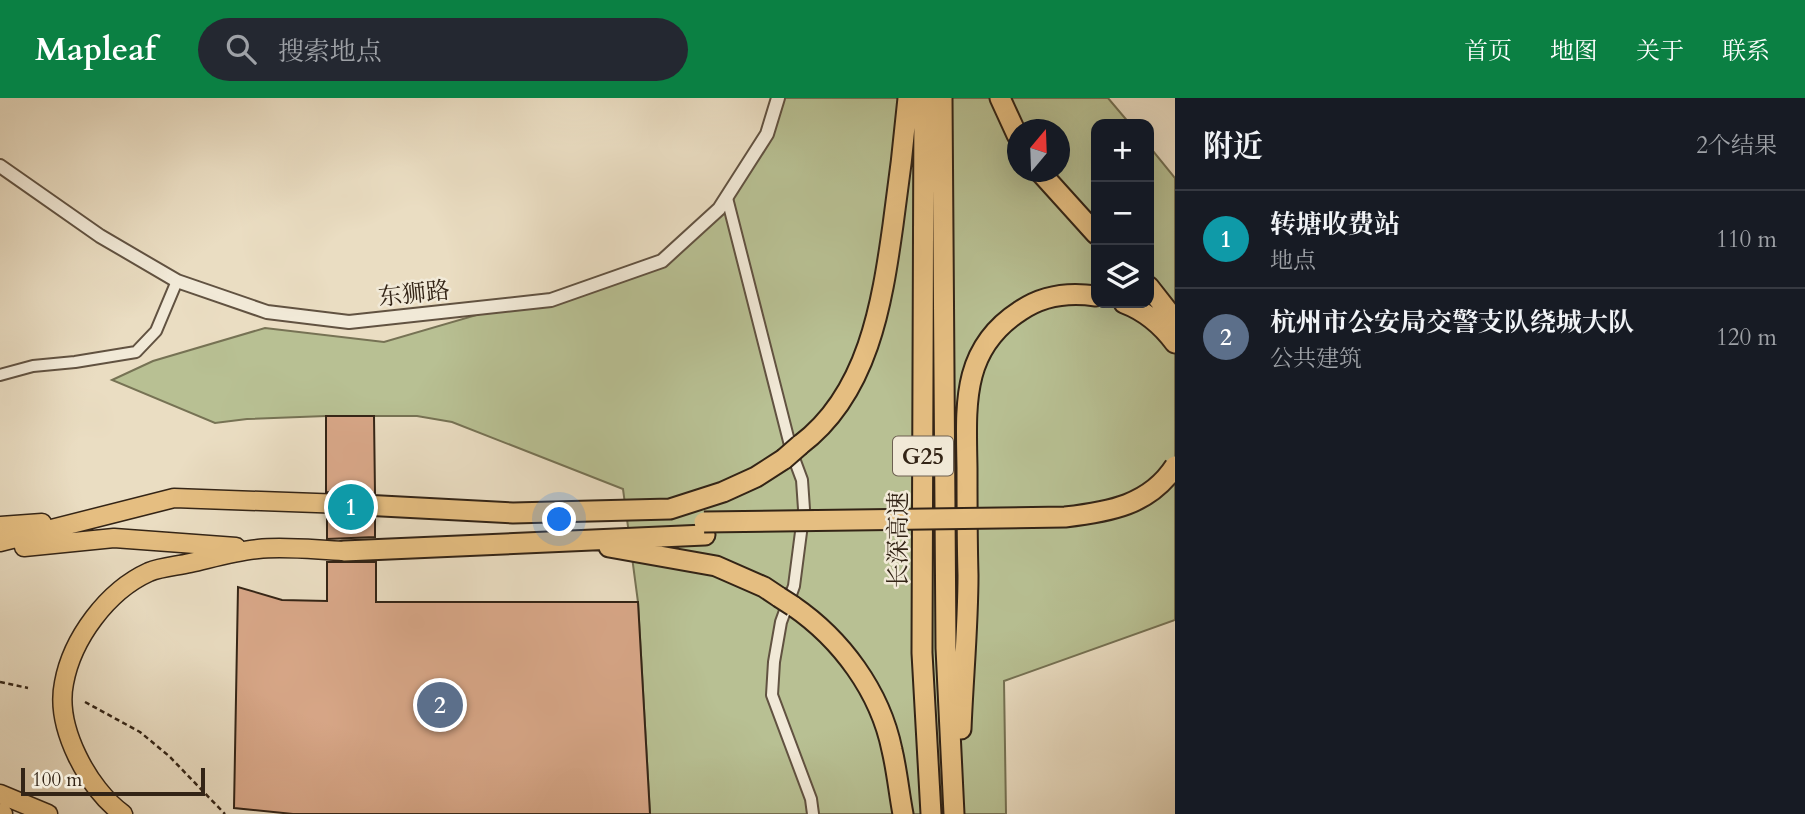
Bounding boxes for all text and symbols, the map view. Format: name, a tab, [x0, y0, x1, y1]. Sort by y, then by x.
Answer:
search box	[198, 18, 688, 81]
text: Mapleaf	[35, 27, 156, 72]
icon: search	[222, 30, 260, 68]
text: 搜索地点	[278, 34, 382, 69]
text: 首页	[1464, 35, 1512, 68]
text: 地图	[1550, 35, 1598, 68]
text: 关于	[1636, 35, 1684, 68]
text: 联系	[1722, 35, 1770, 68]
north arrow	[1007, 119, 1070, 182]
map controls	[1091, 119, 1154, 308]
button: +	[1091, 119, 1154, 182]
text: 附近	[1203, 126, 1263, 167]
text: 2个结果	[1696, 130, 1777, 161]
button: −	[1091, 182, 1154, 245]
text: 转塘收费站	[1270, 207, 1400, 242]
text: 1	[1220, 224, 1232, 255]
text: 110 m	[1716, 224, 1777, 255]
button: layers	[1091, 245, 1154, 308]
text: 地点	[1270, 245, 1316, 276]
street label: 东狮路	[376, 274, 452, 314]
text: 杭州市公安局交警支队绕城大队	[1270, 305, 1634, 340]
text: 2	[1220, 322, 1232, 353]
text: 120 m	[1716, 322, 1777, 353]
text: 公共建筑	[1270, 343, 1362, 374]
road number: G25	[893, 436, 953, 476]
pin: 1	[328, 481, 374, 533]
street label: 长深高速	[882, 492, 915, 588]
your location	[542, 502, 576, 536]
pin: 2	[417, 679, 463, 731]
scale bar	[21, 765, 205, 797]
text: 100 m	[32, 767, 82, 793]

